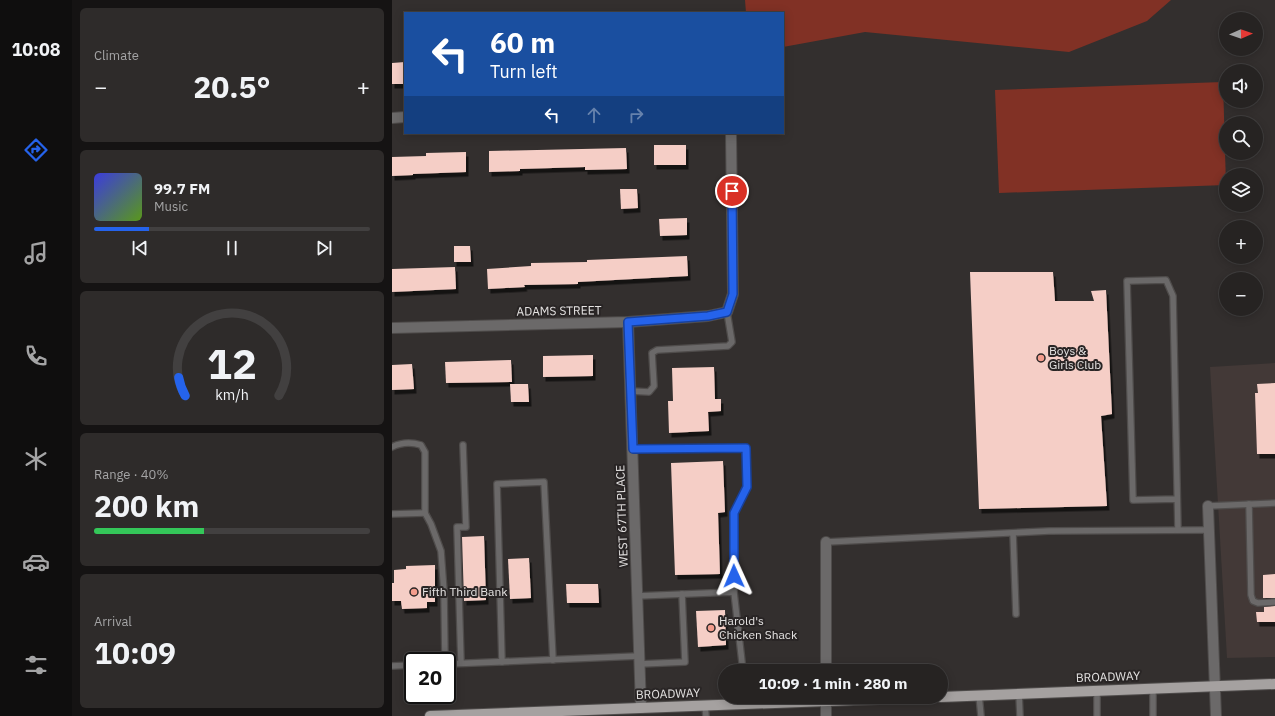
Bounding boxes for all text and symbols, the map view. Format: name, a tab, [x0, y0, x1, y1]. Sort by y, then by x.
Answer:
north arrow	[1219, 12, 1263, 56]
map controls	[1219, 12, 1263, 316]
text: 60 m	[490, 24, 555, 61]
icon: left	[424, 28, 476, 80]
text: 10:08	[11, 38, 61, 61]
text: Climate	[94, 47, 139, 64]
text: Turn left	[490, 60, 558, 83]
button: sound	[1219, 64, 1263, 108]
text: 20.5°	[193, 67, 271, 106]
text: −	[94, 72, 107, 101]
text: +	[357, 72, 370, 101]
icon: left	[541, 104, 563, 126]
icon: ahead	[583, 104, 605, 126]
icon: right	[625, 104, 647, 126]
button: search	[1219, 116, 1263, 160]
icon: directions	[22, 136, 50, 164]
button: layers	[1219, 168, 1263, 212]
pin	[715, 174, 749, 208]
text: 99.7 FM	[154, 179, 210, 198]
icon: arrive	[721, 180, 743, 202]
text: Music	[154, 198, 188, 215]
button: +	[1219, 220, 1263, 264]
icon: previous	[129, 237, 151, 259]
icon: pause	[221, 237, 243, 259]
icon: next	[313, 237, 335, 259]
icon: music	[22, 239, 50, 267]
button: −	[1219, 272, 1263, 316]
street label: ADAMS STREET	[516, 302, 602, 319]
text: 12	[207, 336, 257, 390]
icon: phone	[22, 342, 50, 370]
place label: Boys & Girls Club	[1049, 343, 1101, 372]
marker: Boys & Girls Club	[1036, 353, 1046, 363]
text: km/h	[215, 385, 249, 404]
icon: climate	[22, 445, 50, 473]
street label: WEST 67TH PLACE	[612, 465, 631, 567]
text: Range · 40%	[94, 466, 168, 483]
text: 200 km	[94, 486, 199, 525]
icon: car	[22, 548, 50, 576]
position arrow	[713, 555, 755, 597]
place label: Fifth Third Bank	[422, 584, 508, 599]
marker: Fifth Third Bank	[409, 587, 419, 597]
text: Arrival	[94, 613, 132, 630]
place label: Harold's Chicken Shack	[719, 613, 798, 642]
marker: Harold's Chicken Shack	[706, 623, 716, 633]
text: 10:09	[94, 633, 176, 672]
icon: filters	[22, 651, 50, 679]
speed limit sign: 20	[404, 652, 456, 704]
street label: BROADWAY	[1076, 668, 1140, 685]
text: 10:09 · 1 min · 280 m	[759, 674, 907, 693]
street label: BROADWAY	[636, 685, 700, 702]

